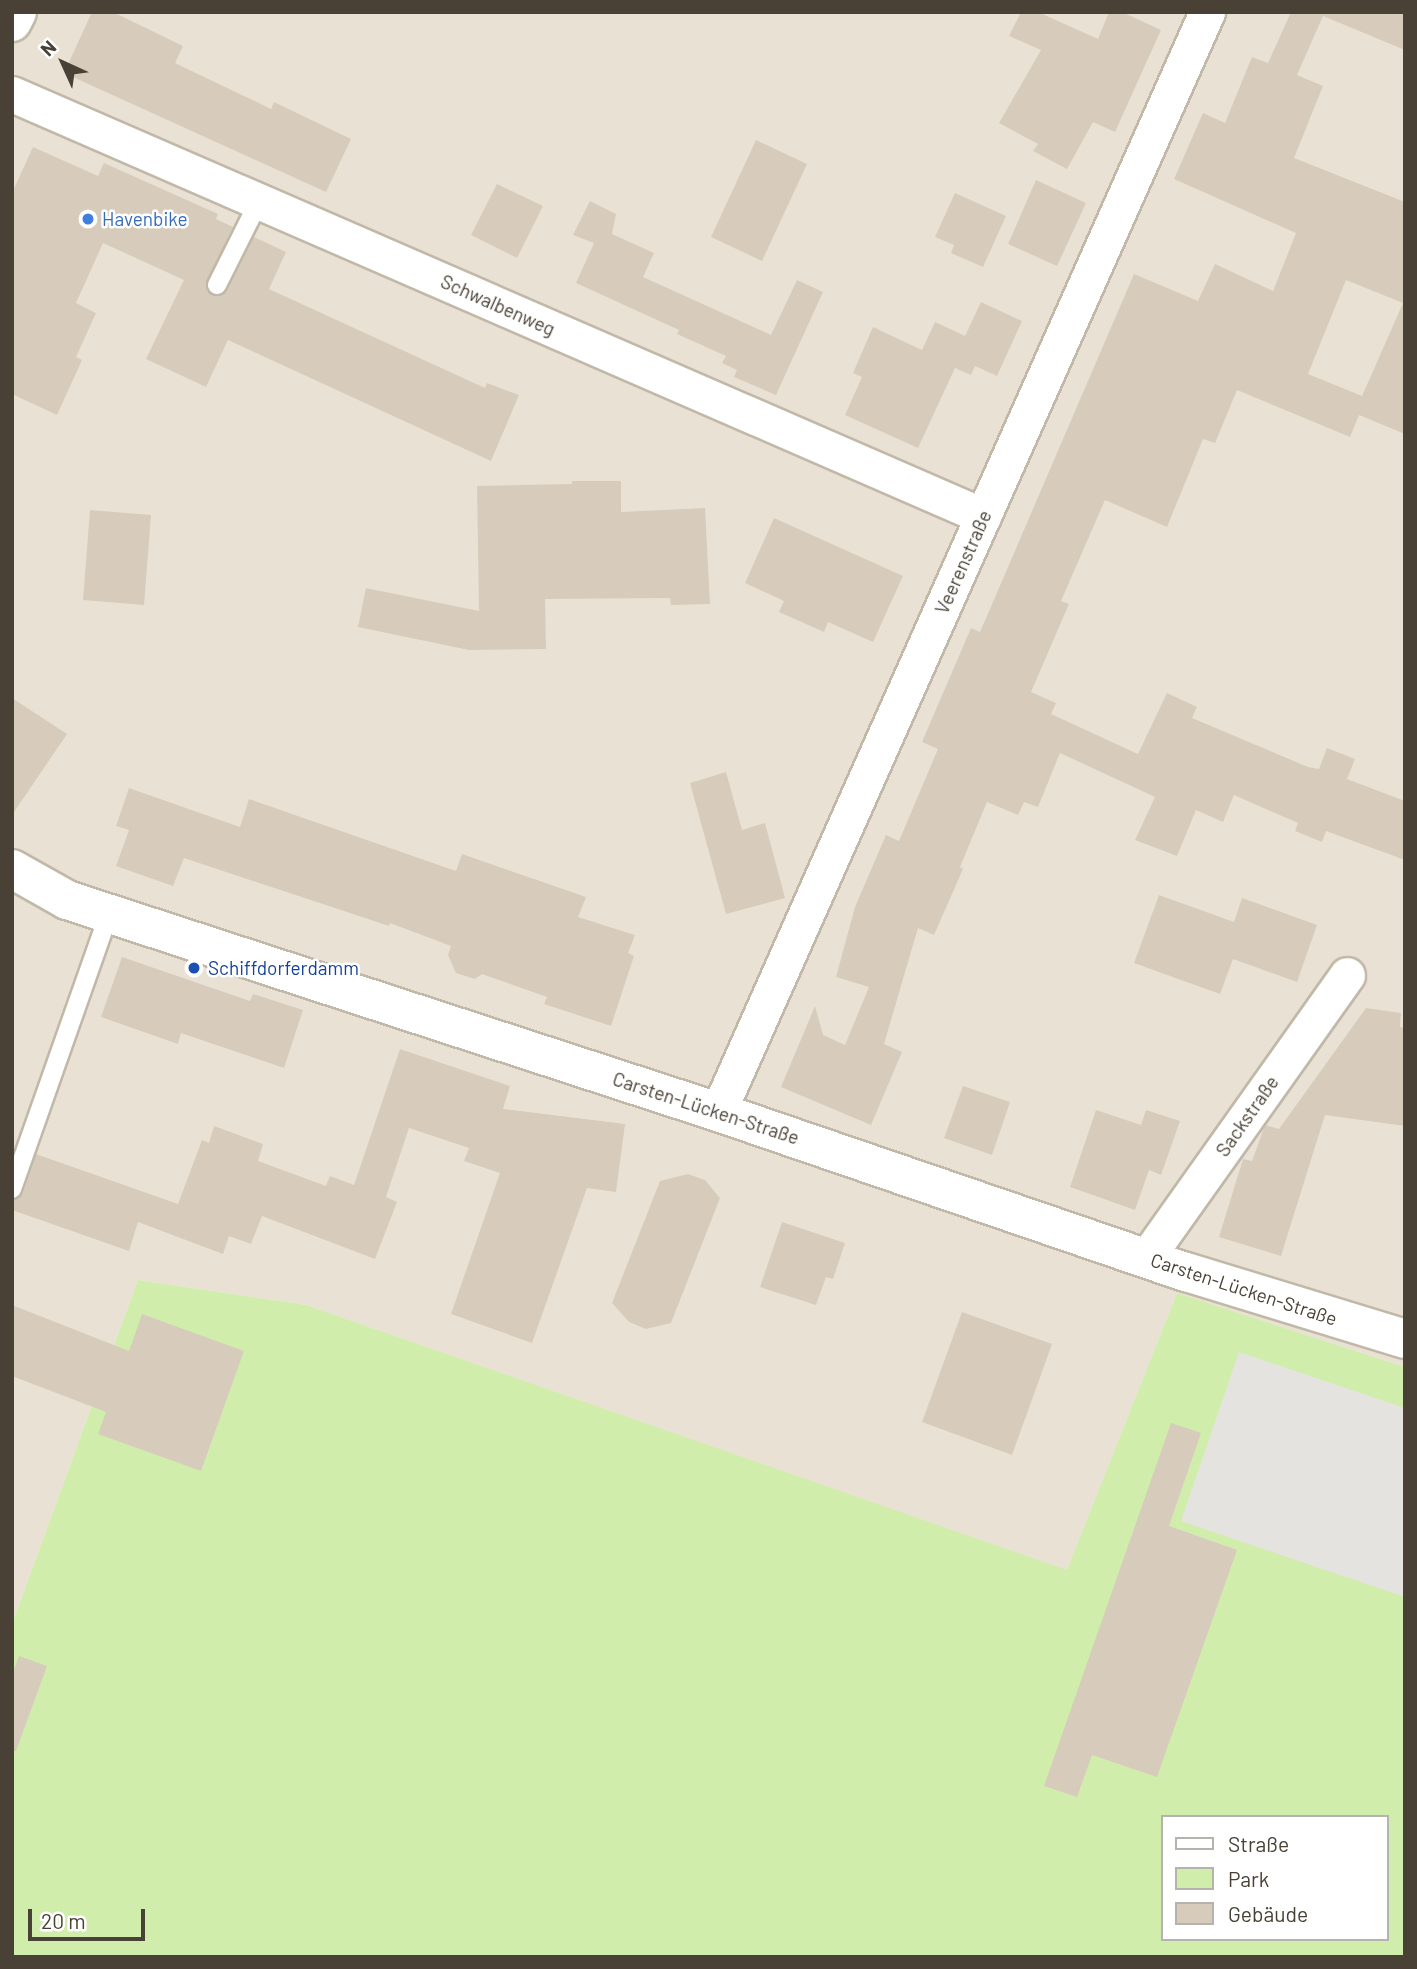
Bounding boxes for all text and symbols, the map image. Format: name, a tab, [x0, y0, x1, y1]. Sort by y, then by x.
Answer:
north arrow	[28, 28, 98, 98]
text: N	[35, 35, 60, 60]
place label: Havenbike	[102, 208, 188, 230]
marker: Havenbike	[80, 211, 96, 227]
street label: Schwalbenweg	[437, 270, 559, 340]
street label: Veerenstraße	[930, 507, 996, 617]
place label: Schiffdorferdamm	[208, 957, 359, 979]
marker: Schiffdorferdamm	[186, 960, 202, 976]
street label: Carsten-Lücken-Straße	[610, 1067, 802, 1149]
street label: Sackstraße	[1211, 1071, 1283, 1161]
street label: Carsten-Lücken-Straße	[1148, 1248, 1340, 1330]
legend	[1162, 1815, 1389, 1941]
text: Straße	[1228, 1831, 1289, 1856]
text: Park	[1228, 1866, 1269, 1891]
scale bar	[32, 1896, 149, 1940]
text: Gebäude	[1228, 1901, 1308, 1926]
text: 20 m	[41, 1908, 86, 1933]

